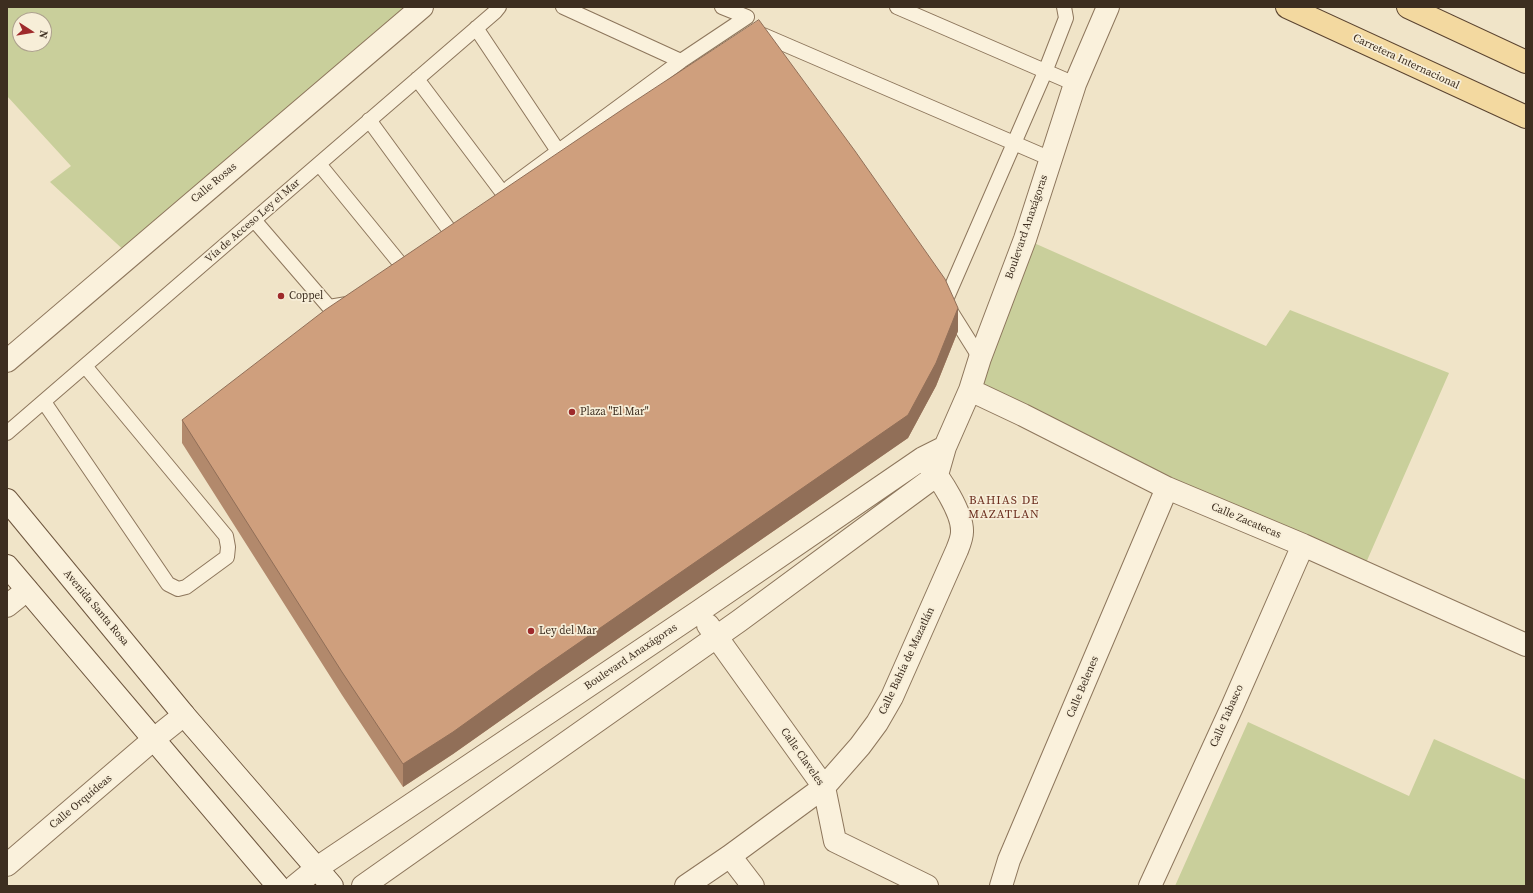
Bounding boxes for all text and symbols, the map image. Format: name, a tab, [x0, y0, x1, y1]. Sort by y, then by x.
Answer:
north arrow	[12, 12, 52, 52]
text: N	[35, 29, 51, 40]
street label: Carretera Internacional	[1351, 31, 1461, 93]
street label: Calle Rosas	[188, 160, 240, 206]
street label: Boulevard Anaxágoras	[1003, 173, 1051, 281]
street label: Vía de Acceso Ley el Mar	[203, 176, 303, 266]
place label: Coppel	[289, 289, 323, 303]
marker: Coppel	[276, 291, 286, 301]
place label: Plaza "El Mar"	[580, 405, 649, 419]
marker: Plaza "El Mar"	[567, 407, 577, 417]
district label: BAHIAS DE MAZATLAN	[968, 494, 1040, 522]
street label: Calle Zacatecas	[1209, 500, 1283, 542]
street label: Avenida Santa Rosa	[60, 567, 132, 649]
street label: Calle Bahía de Mazatlán	[876, 605, 938, 717]
street label: Boulevard Anaxágoras	[582, 621, 680, 693]
place label: Ley del Mar	[539, 624, 597, 638]
marker: Ley del Mar	[526, 626, 536, 636]
street label: Calle Belenes	[1064, 654, 1102, 720]
street label: Calle Tabasco	[1207, 683, 1247, 749]
street label: Calle Claveles	[777, 726, 827, 788]
street label: Calle Orquídeas	[47, 772, 115, 832]

